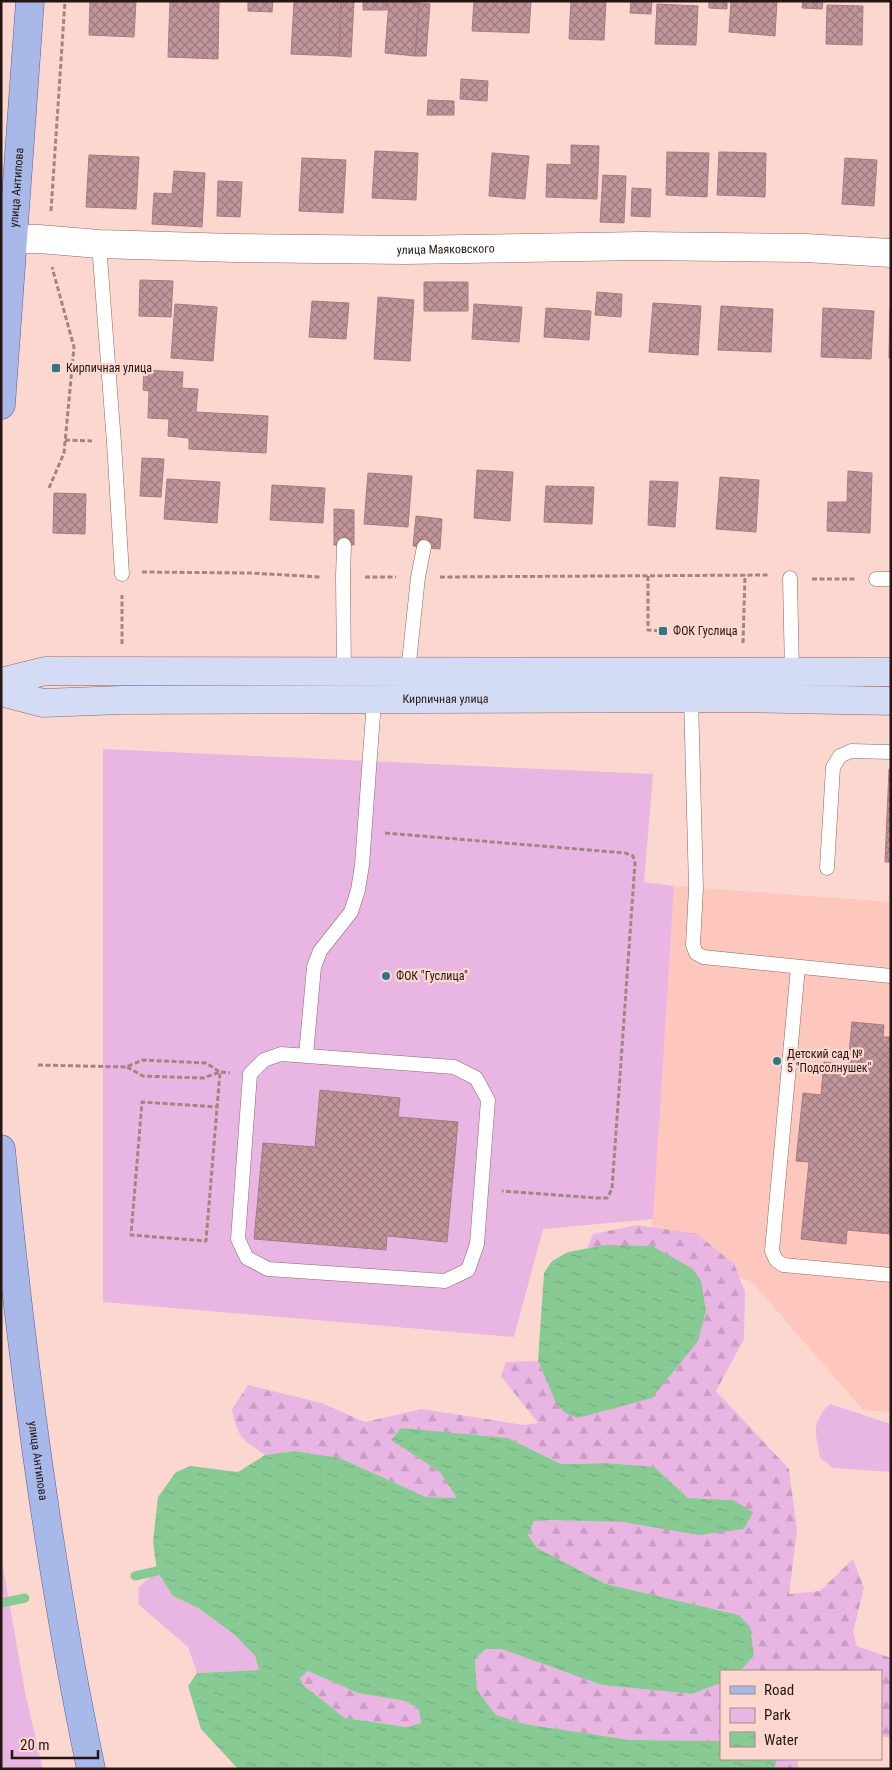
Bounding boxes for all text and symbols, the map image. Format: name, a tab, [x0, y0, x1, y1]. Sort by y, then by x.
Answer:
street label: улица Антипова	[7, 147, 26, 228]
street label: улица Маяковского	[397, 241, 495, 257]
place label: Кирпичная улица	[66, 361, 152, 375]
marker: Кирпичная улица	[50, 362, 62, 374]
place label: ФОК Гуслица	[673, 624, 738, 638]
marker: ФОК Гуслица	[657, 625, 669, 637]
street label: Кирпичная улица	[402, 692, 489, 706]
place label: ФОК "Гуслица"	[396, 969, 468, 983]
marker: ФОК "Гуслица"	[380, 970, 392, 982]
place label: Детский сад № 5 "Подсолнушек"	[787, 1047, 872, 1075]
marker: Детский сад № 5 "Подсолнушек"	[771, 1055, 783, 1067]
street label: улица Антипова	[25, 1420, 51, 1502]
legend	[720, 1670, 882, 1760]
text: Road	[764, 1681, 794, 1699]
text: Park	[764, 1706, 791, 1724]
scale bar	[12, 1728, 99, 1760]
text: Water	[764, 1731, 799, 1749]
text: 20 m	[20, 1736, 50, 1754]

